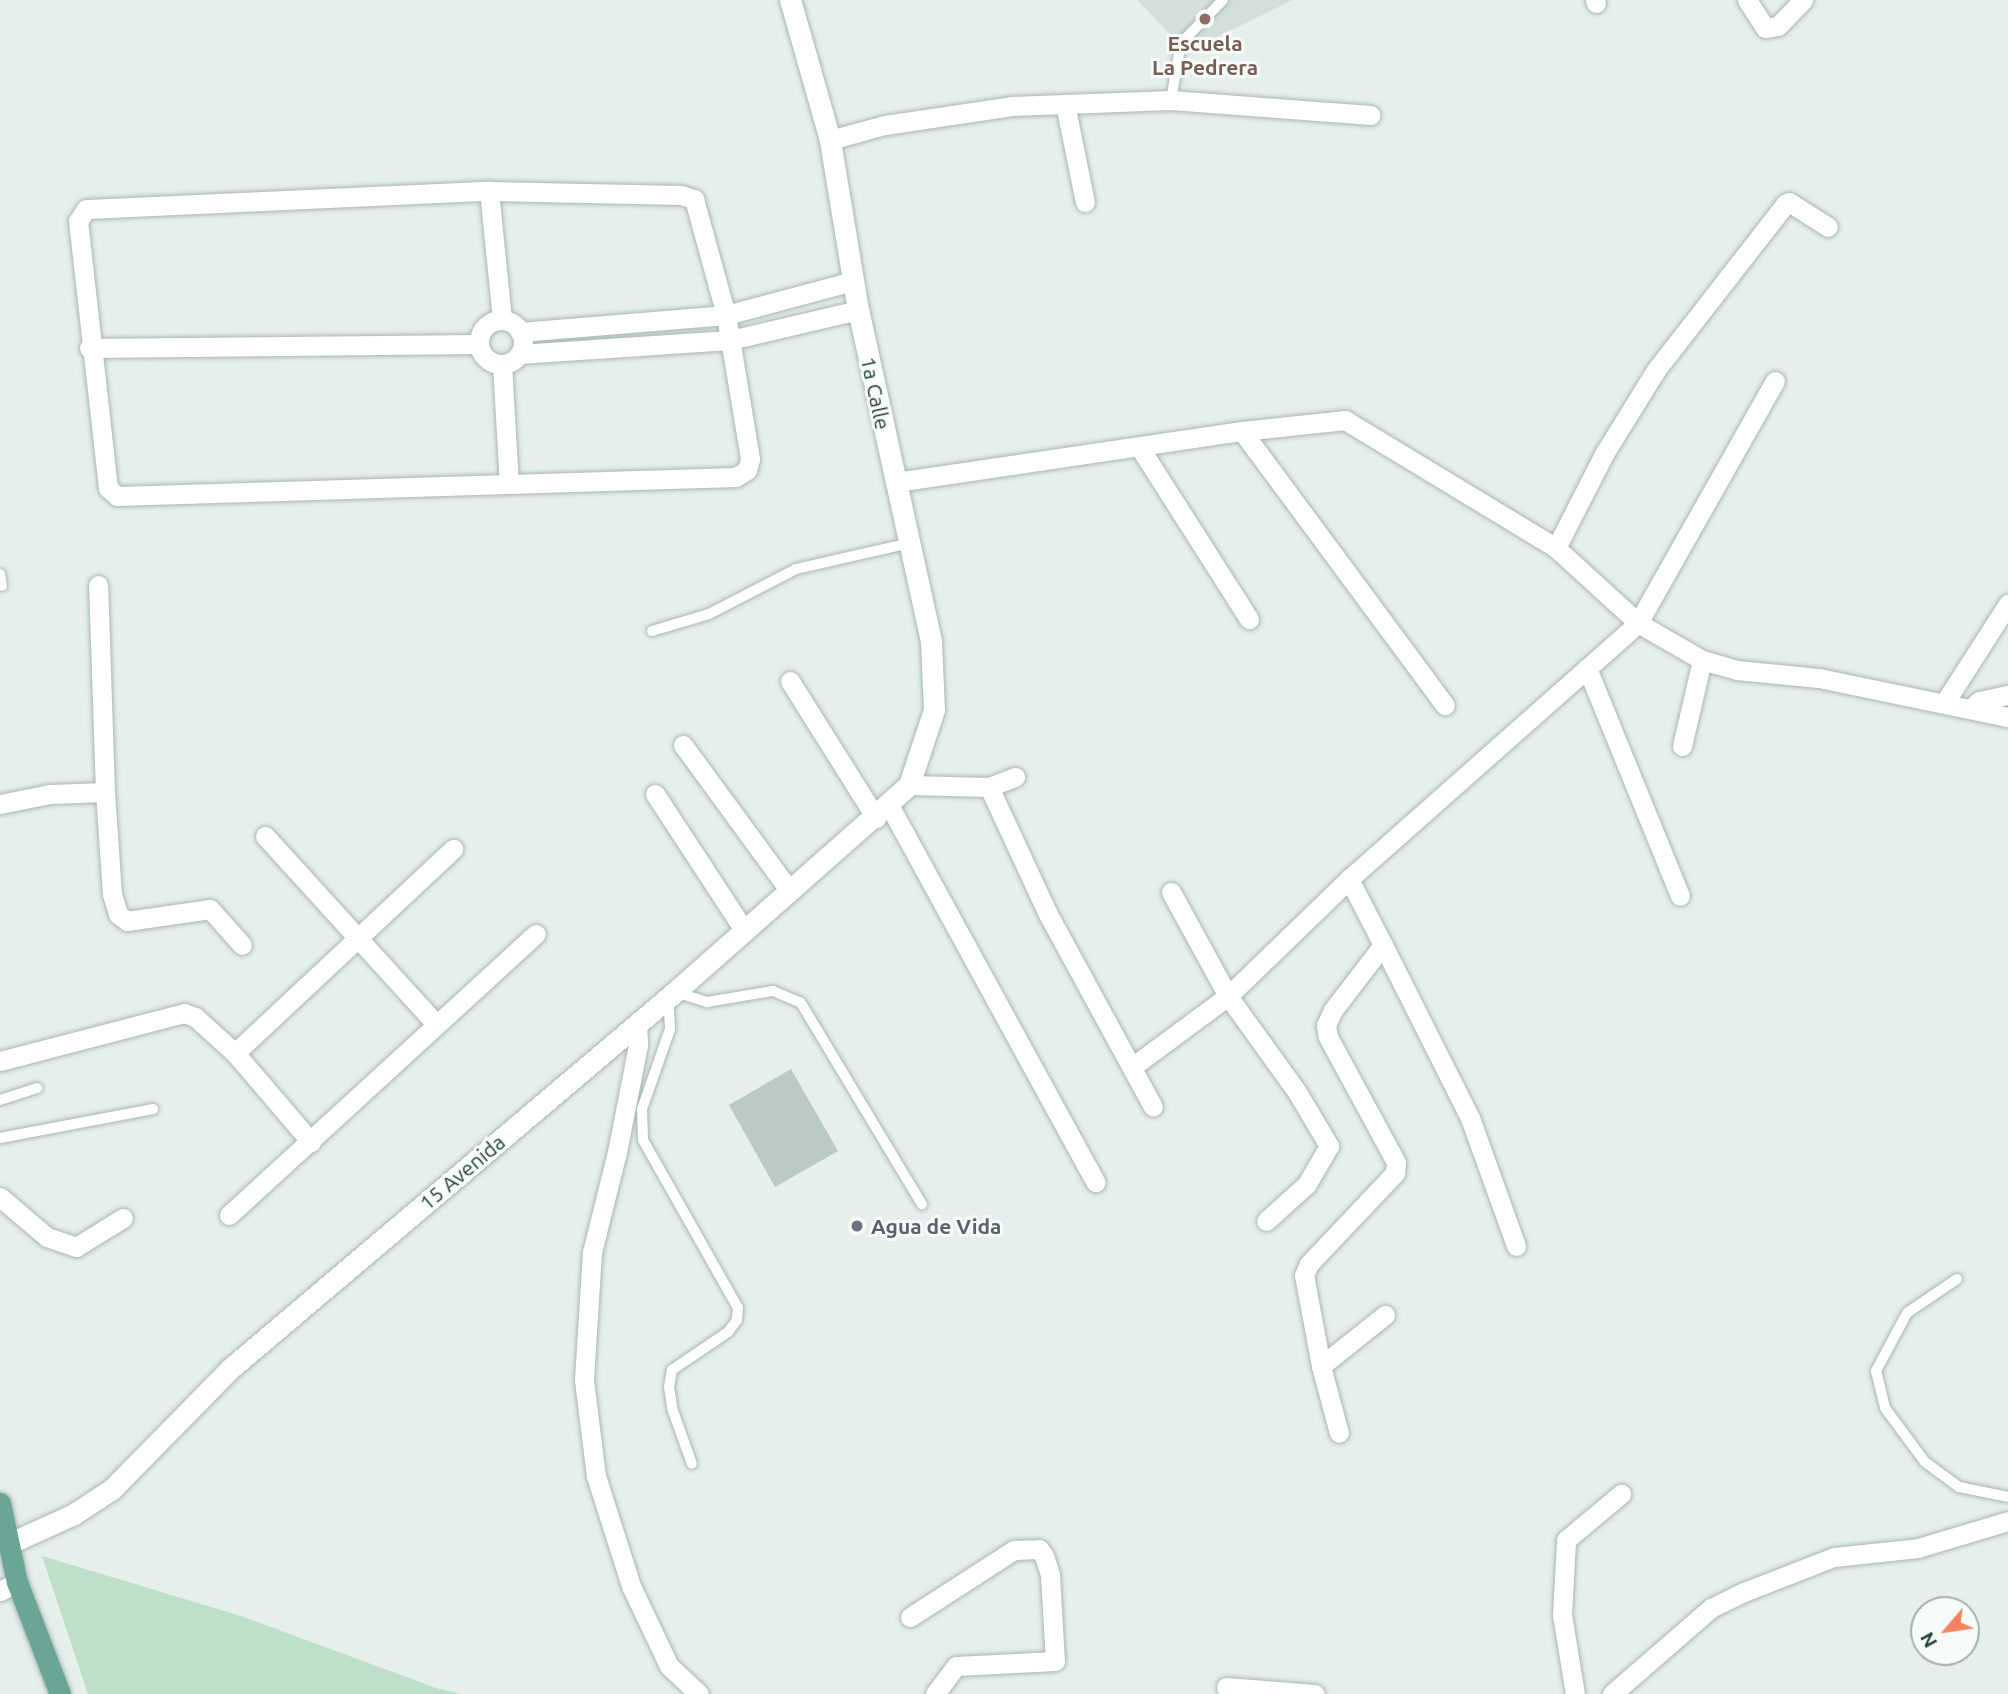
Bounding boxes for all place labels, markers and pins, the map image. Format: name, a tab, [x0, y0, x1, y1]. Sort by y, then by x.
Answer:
marker: Escuela La Pedrera	[1197, 11, 1213, 27]
place label: Escuela La Pedrera	[1152, 30, 1258, 80]
place label: Agua de Vida	[871, 1213, 1001, 1239]
marker: Agua de Vida	[849, 1218, 865, 1234]

